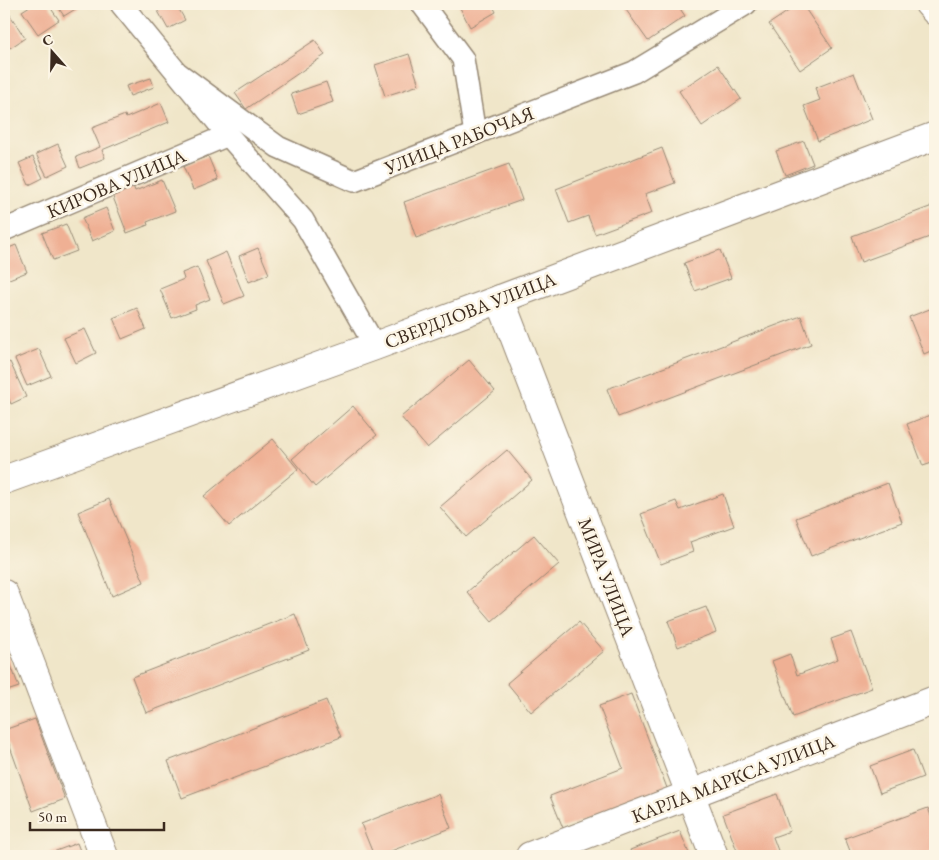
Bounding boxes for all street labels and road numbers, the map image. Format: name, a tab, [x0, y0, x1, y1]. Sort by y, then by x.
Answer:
street label: УЛИЦА РАБОЧАЯ	[380, 100, 538, 181]
street label: КИРОВА УЛИЦА	[43, 143, 190, 224]
street label: СВЕРДЛОВА УЛИЦА	[381, 266, 560, 355]
street label: МИРА УЛИЦА	[572, 514, 641, 641]
street label: КАРЛА МАРКСА УЛИЦА	[628, 728, 839, 829]

